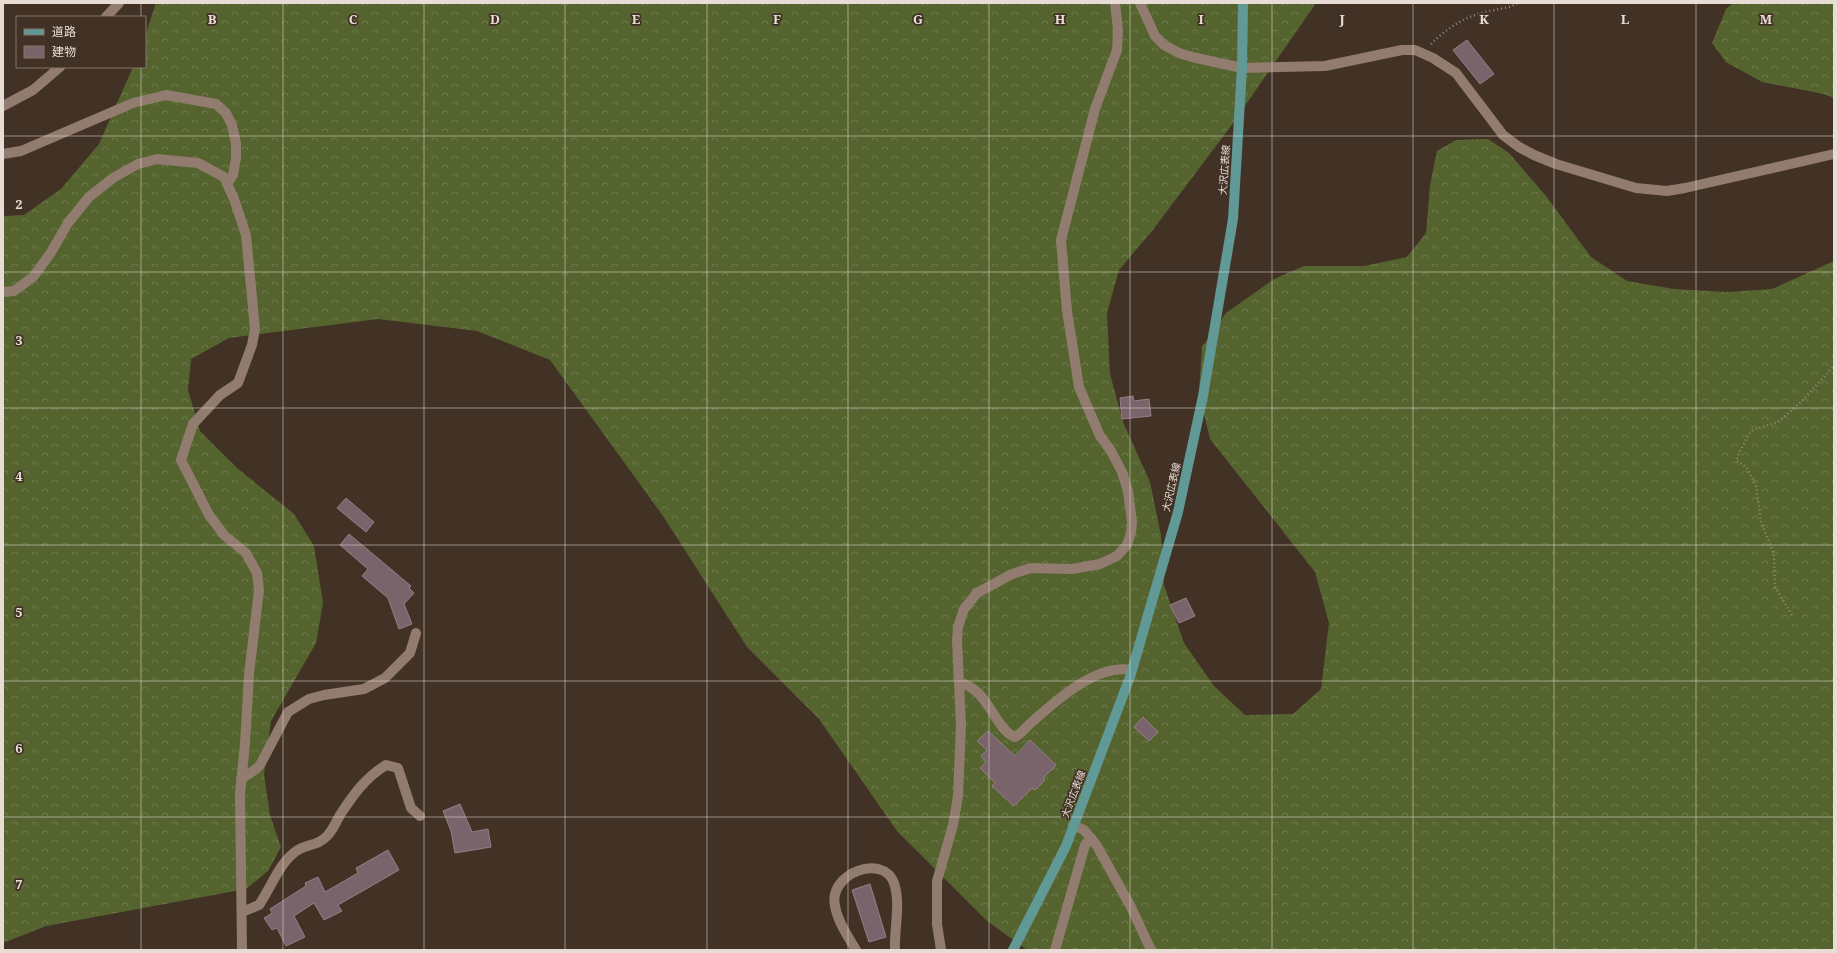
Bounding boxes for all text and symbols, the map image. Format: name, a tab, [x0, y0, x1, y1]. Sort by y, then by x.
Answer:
text: B	[208, 10, 217, 28]
text: C	[349, 10, 358, 28]
text: D	[490, 10, 500, 28]
text: E	[632, 10, 641, 28]
text: F	[773, 10, 781, 28]
text: G	[913, 10, 923, 28]
text: H	[1055, 10, 1066, 28]
text: I	[1198, 10, 1204, 28]
text: J	[1338, 10, 1345, 28]
text: K	[1479, 10, 1489, 28]
text: L	[1621, 10, 1630, 28]
text: M	[1760, 10, 1773, 28]
legend	[16, 16, 146, 68]
text: 道路	[52, 23, 76, 40]
text: 建物	[52, 43, 76, 60]
street label: 大沢広表線	[1215, 145, 1233, 195]
text: 2	[15, 195, 23, 213]
text: 3	[15, 331, 23, 349]
street label: 大沢広表線	[1159, 461, 1183, 513]
text: 4	[15, 467, 23, 485]
text: 5	[15, 603, 23, 621]
text: 6	[15, 739, 23, 757]
street label: 大沢広表線	[1058, 768, 1088, 820]
text: 7	[15, 875, 23, 893]

